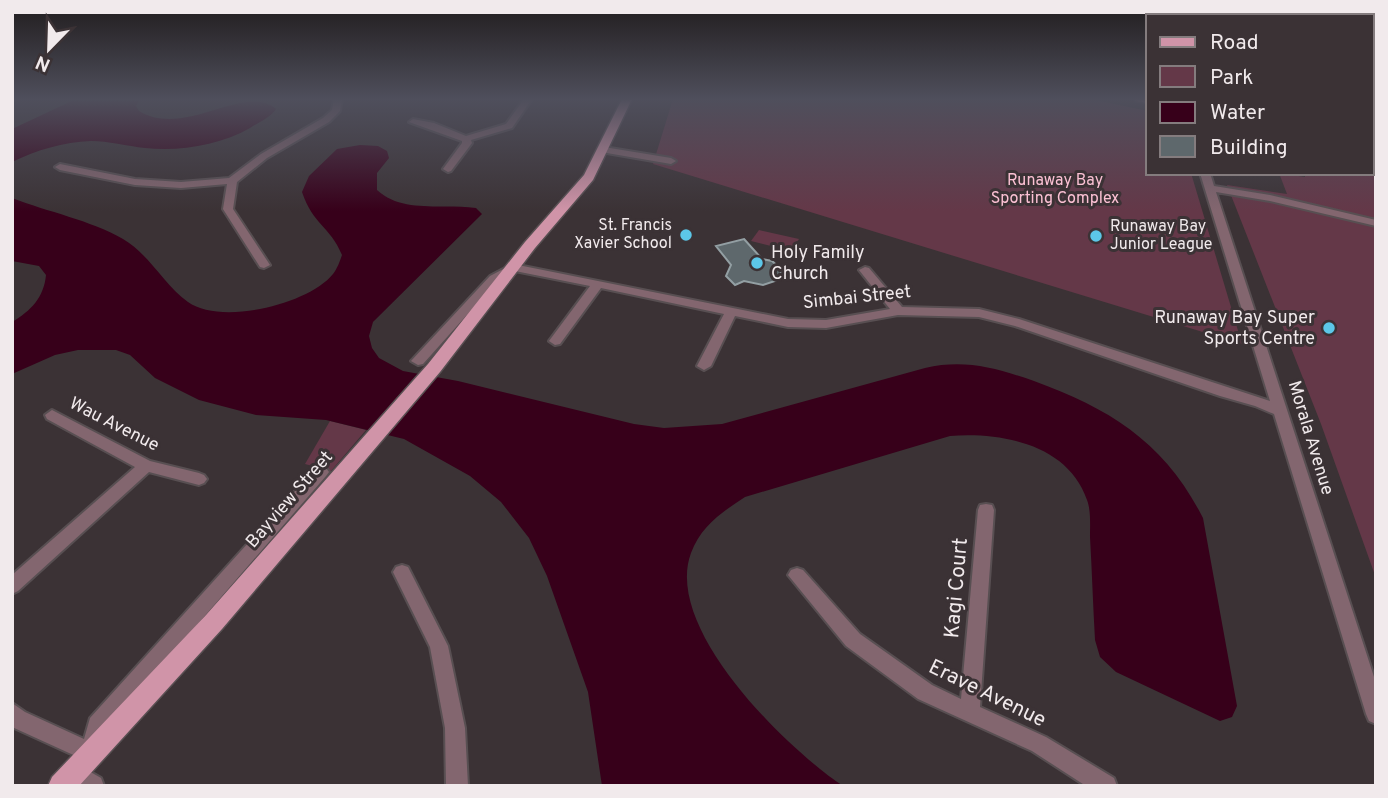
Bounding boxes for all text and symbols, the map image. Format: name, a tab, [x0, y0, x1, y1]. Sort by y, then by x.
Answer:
north arrow	[14, 14, 84, 84]
legend	[1146, 14, 1374, 175]
text: Road	[1210, 30, 1259, 57]
text: N	[32, 49, 54, 77]
text: Park	[1210, 65, 1253, 92]
text: Water	[1210, 100, 1265, 127]
text: Building	[1210, 135, 1288, 162]
park label: Runaway Bay Sporting Complex	[991, 171, 1119, 209]
place label: St. Francis Xavier School	[574, 216, 672, 254]
place label: Runaway Bay Junior League	[1110, 217, 1212, 255]
marker: St. Francis Xavier School	[678, 227, 694, 243]
marker: Runaway Bay Junior League	[1088, 228, 1104, 244]
place label: Holy Family Church	[771, 242, 865, 286]
marker: Holy Family Church	[749, 255, 765, 271]
street label: Simbai Street	[802, 281, 912, 315]
place label: Runaway Bay Super Sports Centre	[1154, 307, 1315, 351]
marker: Runaway Bay Super Sports Centre	[1321, 320, 1337, 336]
street label: Morala Avenue	[1282, 378, 1338, 498]
street label: Wau Avenue	[65, 393, 163, 457]
street label: Bayview Street	[242, 447, 338, 553]
street label: Kagi Court	[939, 537, 975, 639]
street label: Erave Avenue	[924, 654, 1050, 734]

